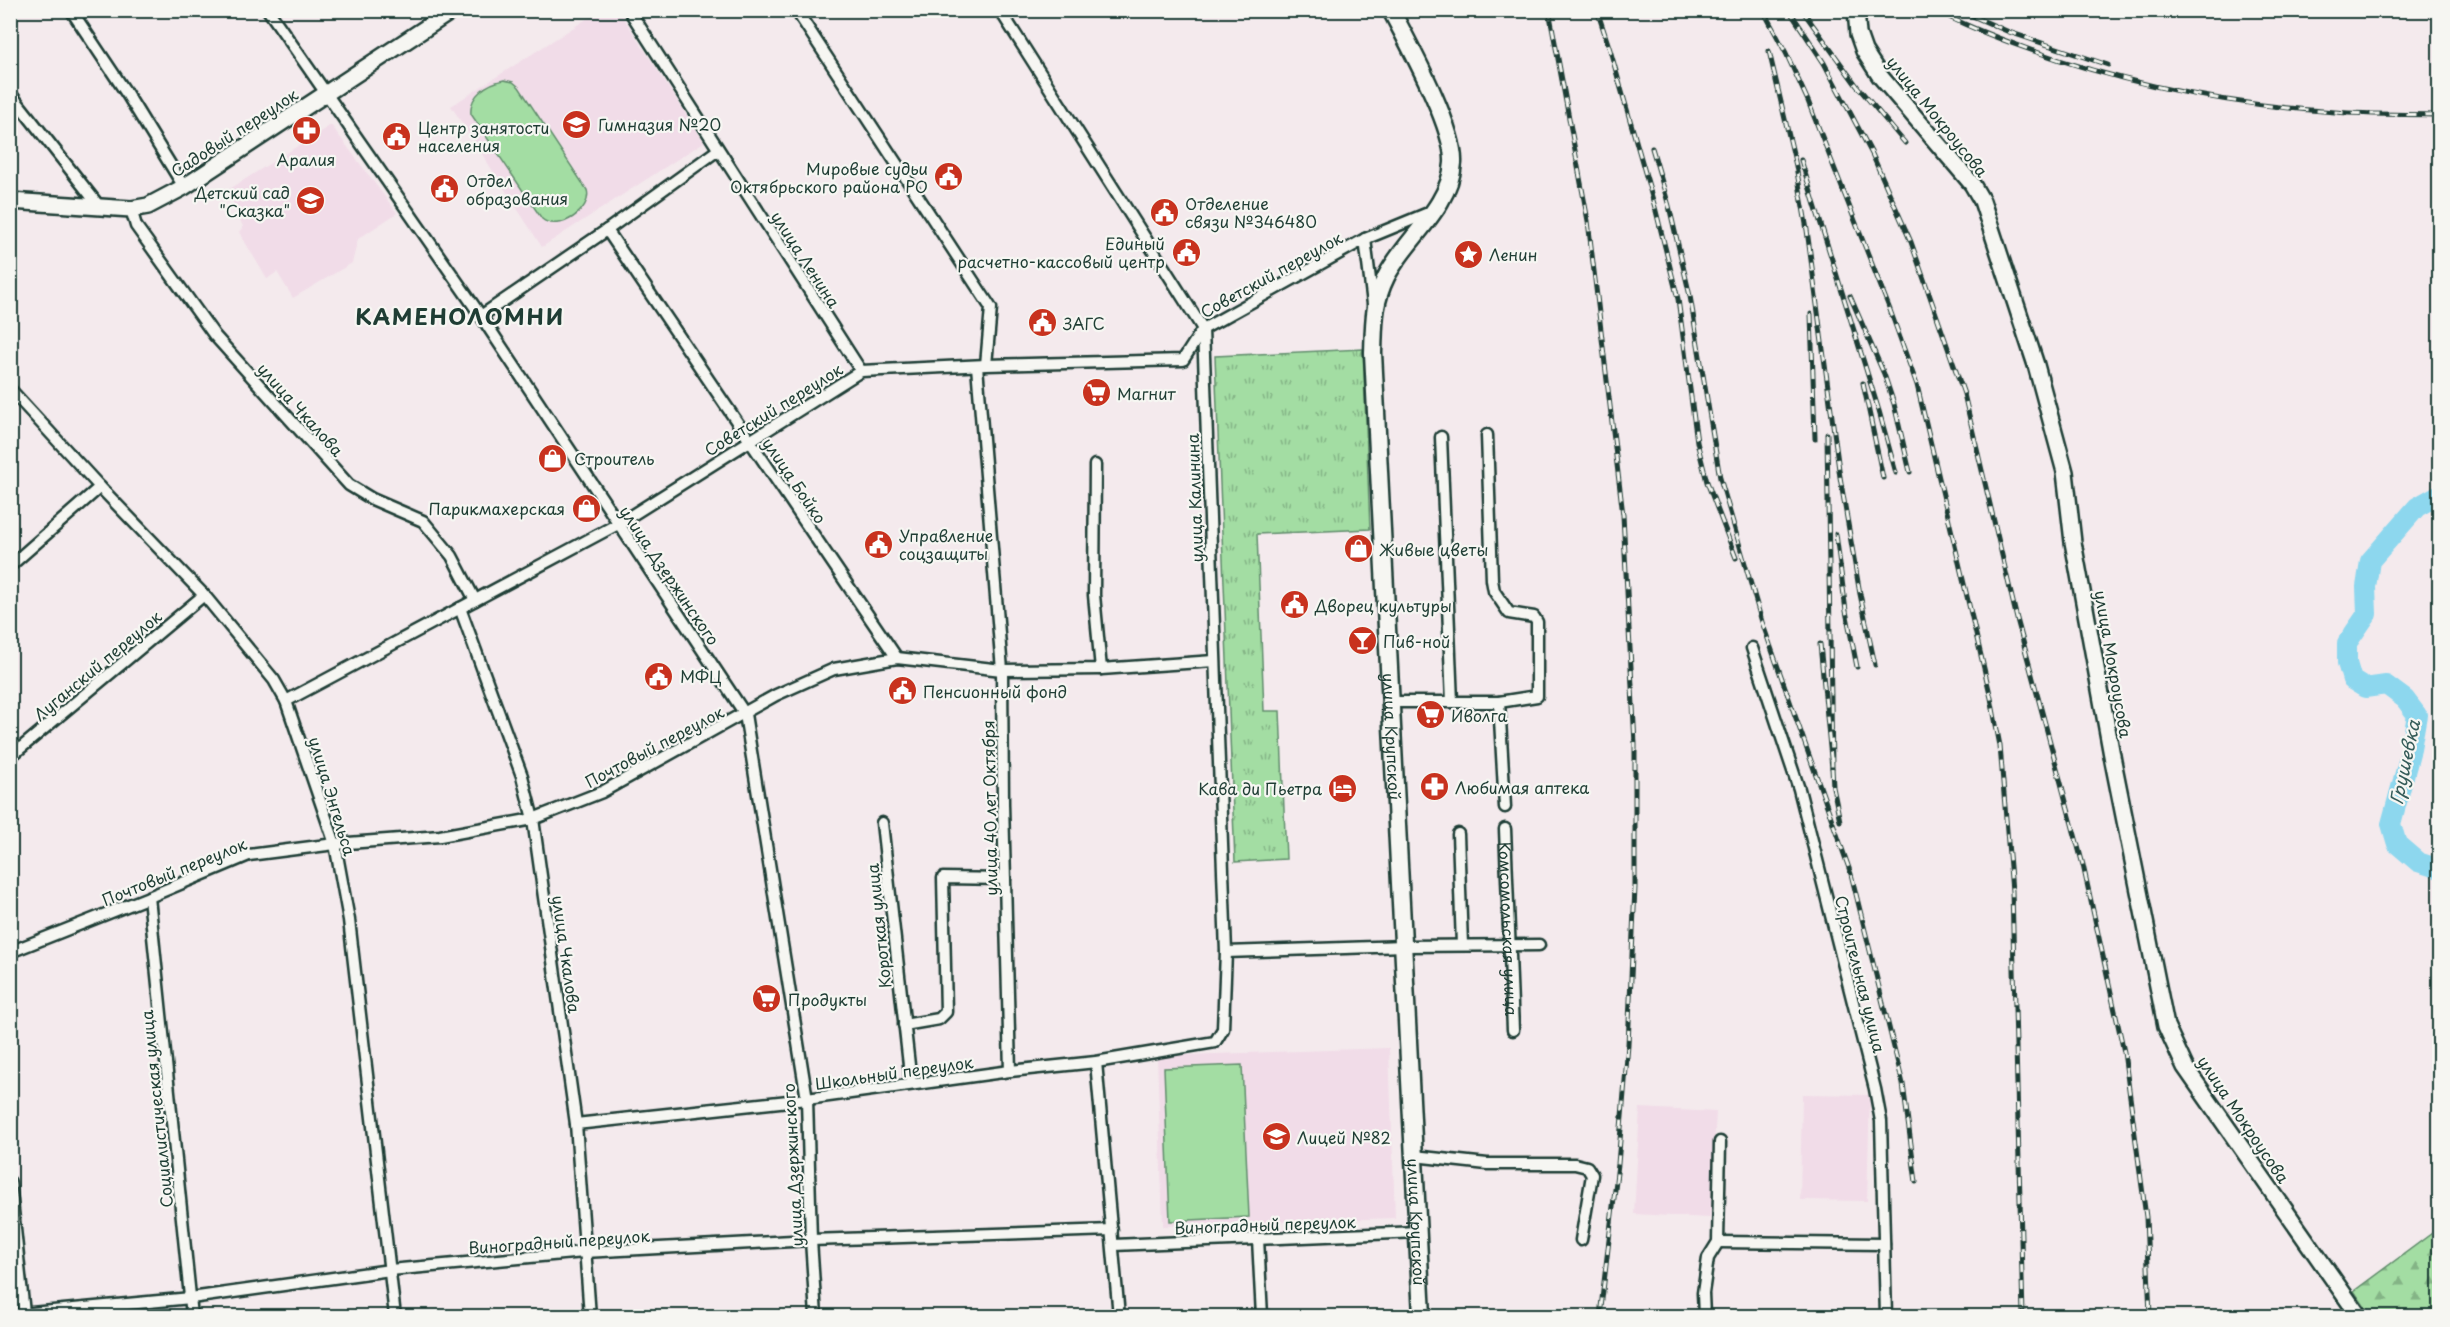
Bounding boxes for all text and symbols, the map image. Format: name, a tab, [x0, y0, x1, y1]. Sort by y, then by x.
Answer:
street label: улица Мокроусова	[1882, 50, 1994, 182]
street label: Садовый переулок	[166, 82, 303, 182]
school or university icon: Гимназия №20	[561, 108, 593, 140]
place label: Гимназия №20	[598, 112, 721, 136]
pharmacy icon: Аралия	[290, 115, 322, 147]
place label: Центр занятости населения	[418, 115, 549, 157]
public building icon: Центр занятости населения	[381, 120, 413, 152]
place label: Аралия	[277, 147, 335, 171]
place label: Мировые судьи Октябрьского района РО	[730, 156, 928, 198]
public building icon: Мировые судьи Октябрьского района РО	[933, 161, 965, 193]
place label: Отдел образования	[466, 168, 568, 210]
public building icon: Отдел образования	[429, 173, 461, 205]
place label: Детский сад "Сказка"	[194, 180, 290, 222]
school or university icon: Детский сад "Сказка"	[295, 185, 327, 217]
place label: Отделение связи №346480	[1185, 191, 1317, 233]
public building icon: Отделение связи №346480	[1148, 196, 1180, 228]
street label: улица Ленина	[766, 206, 846, 312]
street label: Советский переулок	[1196, 225, 1347, 323]
place label: Единый расчетно-кассовый центр	[958, 231, 1165, 273]
public building icon: Единый расчетно-кассовый центр	[1170, 236, 1202, 268]
place icon: Ленин	[1452, 238, 1484, 270]
place label: Ленин	[1489, 242, 1537, 266]
district label: КАМЕНОЛОМНИ	[355, 299, 565, 332]
public building icon: ЗАГС	[1026, 307, 1058, 339]
place label: ЗАГС	[1062, 311, 1105, 335]
street label: Советский переулок	[699, 356, 847, 461]
street label: улица Чкалова	[252, 357, 350, 461]
supermarket icon: Магнит	[1080, 377, 1112, 409]
place label: Магнит	[1117, 381, 1177, 405]
street label: улица Бойко	[757, 432, 833, 528]
street label: улица Калинина	[1180, 433, 1208, 563]
shop icon: Строитель	[537, 442, 569, 474]
place label: Строитель	[574, 446, 654, 470]
shop icon: Парикмахерская	[570, 492, 602, 524]
place label: Парикмахерская	[429, 496, 565, 520]
street label: улица Дзержинского	[614, 500, 726, 650]
place label: Управление соцзащиты	[899, 523, 993, 565]
public building icon: Управление соцзащиты	[862, 528, 894, 560]
shop icon: Живые цветы	[1342, 533, 1374, 565]
place label: Живые цветы	[1379, 537, 1489, 561]
street label: улица Мокроусова	[2089, 588, 2139, 740]
public building icon: Дворец культуры	[1278, 589, 1310, 621]
place label: Дворец культуры	[1314, 593, 1452, 617]
street label: Луганский переулок	[28, 604, 167, 726]
bar icon: Пив-ной	[1346, 625, 1378, 657]
place label: Пив-ной	[1383, 629, 1450, 653]
public building icon: МФЦ	[643, 660, 675, 692]
place label: МФЦ	[680, 664, 722, 688]
street label: улица Крупской	[1377, 672, 1408, 801]
public building icon: Пенсионный фонд	[886, 675, 918, 707]
place label: Пенсионный фонд	[923, 679, 1067, 703]
street label: Почтовый переулок	[580, 699, 728, 793]
supermarket icon: Иволга	[1414, 699, 1446, 731]
place label: Иволга	[1451, 703, 1507, 727]
water label: Грушевка	[2382, 717, 2426, 807]
street label: улица 40 лет Октября	[975, 720, 1003, 896]
street label: улица Энгельса	[304, 734, 363, 858]
pharmacy icon: Любимая аптека	[1418, 771, 1450, 803]
hotel icon: Кава ди Пьетра	[1327, 772, 1359, 804]
place label: Любимая аптека	[1455, 775, 1589, 799]
place label: Кава ди Пьетра	[1198, 776, 1322, 800]
street label: Почтовый переулок	[98, 831, 250, 911]
street label: Комсомольская улица	[1494, 841, 1524, 1017]
street label: Короткая улица	[860, 862, 896, 990]
street label: Строительная улица	[1830, 893, 1892, 1055]
street label: улица Чкалова	[547, 894, 587, 1014]
supermarket icon: Продукты	[751, 983, 783, 1015]
place label: Продукты	[788, 987, 867, 1011]
street label: Социалистическая улица	[134, 1009, 178, 1209]
street label: Школьный переулок	[813, 1049, 975, 1095]
street label: улица Мокроусова	[2192, 1050, 2296, 1188]
street label: улица Дзержинского	[776, 1083, 808, 1247]
school or university icon: Лицей №82	[1260, 1121, 1292, 1153]
place label: Лицей №82	[1297, 1125, 1391, 1149]
street label: улица Крупской	[1402, 1158, 1432, 1286]
street label: Виноградный переулок	[1174, 1209, 1357, 1239]
street label: Виноградный переулок	[467, 1223, 651, 1259]

